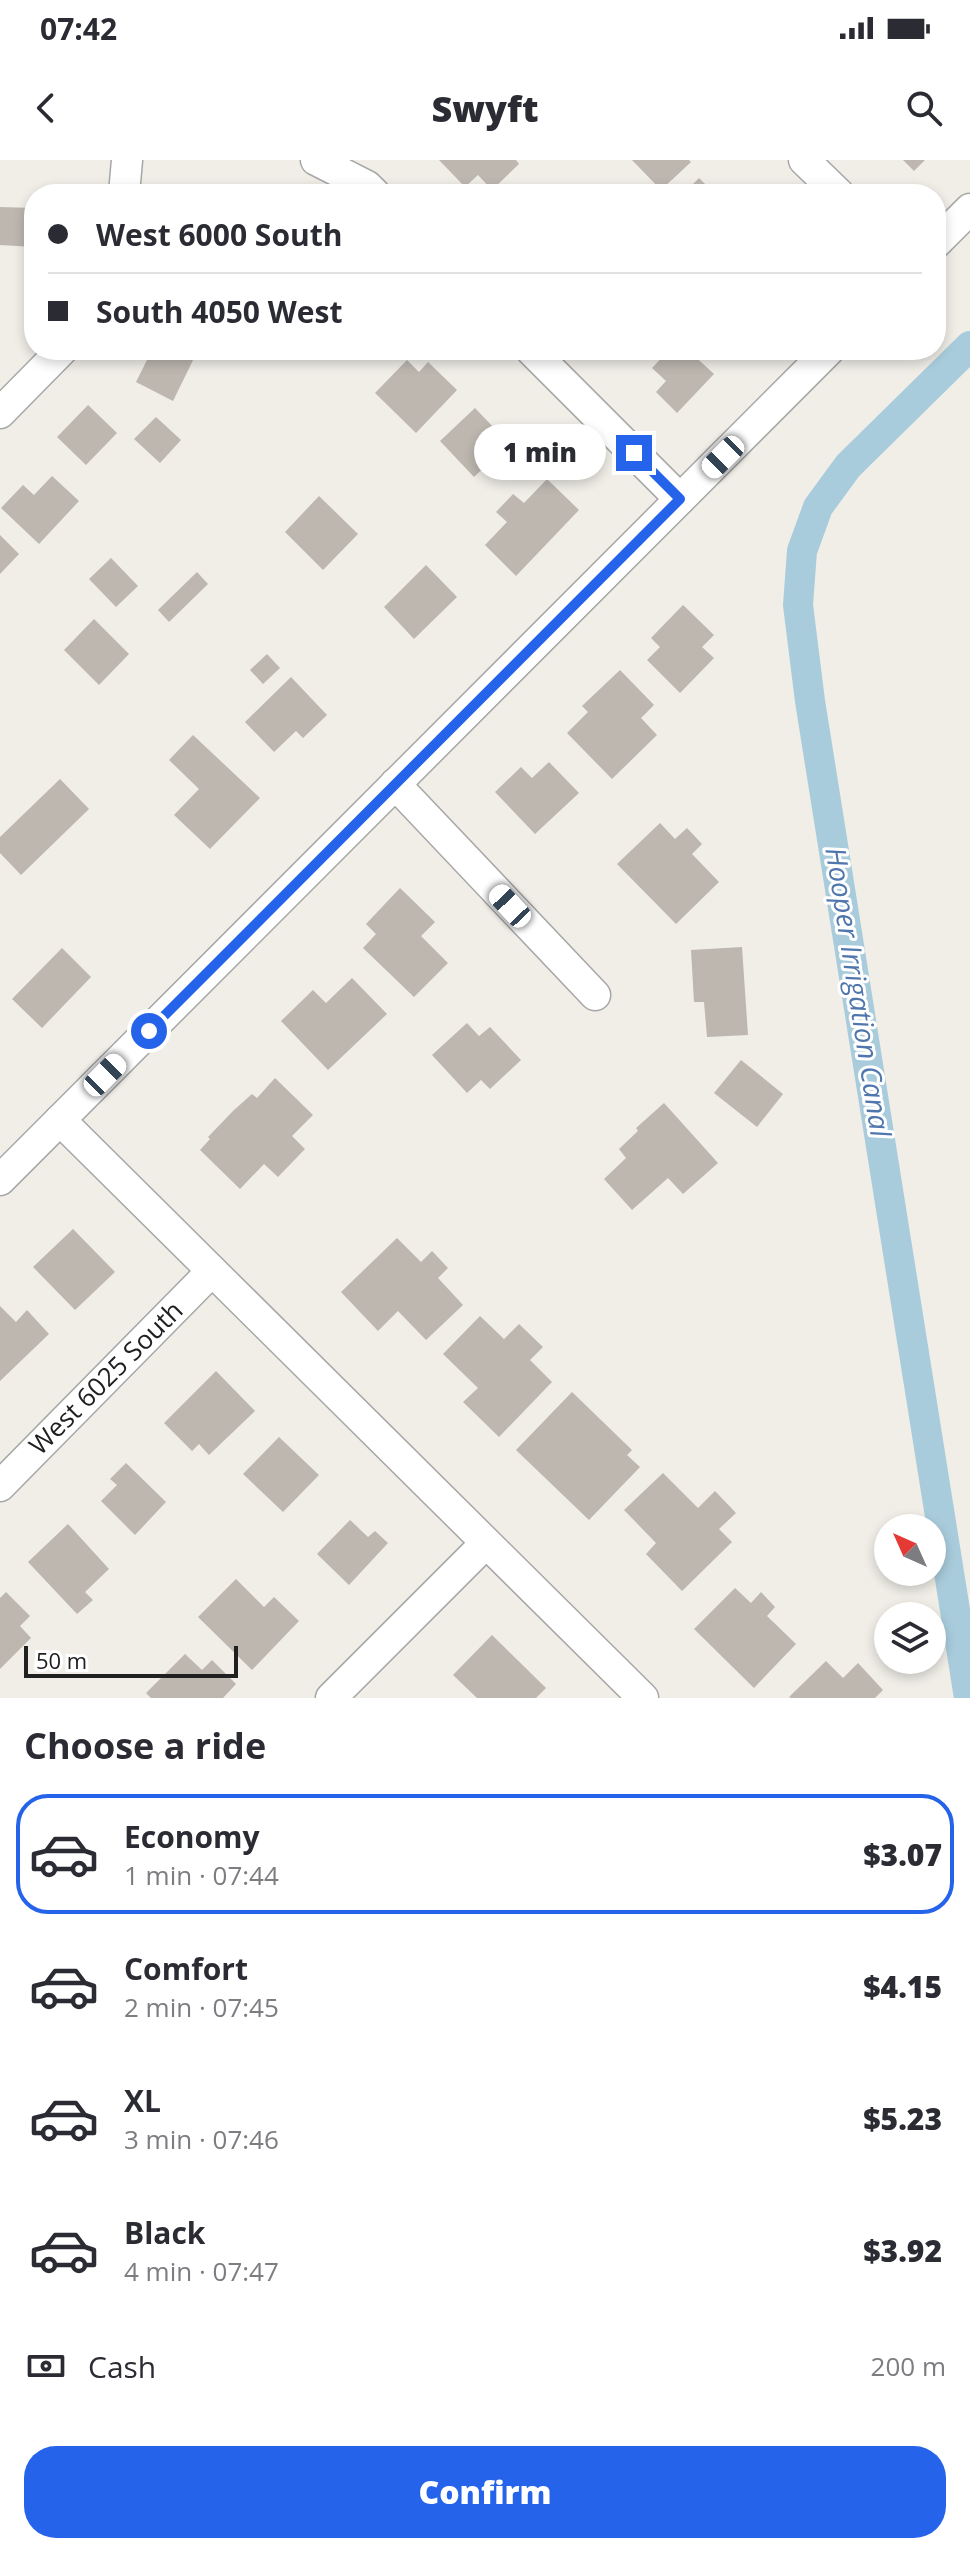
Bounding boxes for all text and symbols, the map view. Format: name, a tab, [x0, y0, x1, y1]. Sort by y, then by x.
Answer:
text: 07:42	[40, 8, 117, 49]
text: Swyft	[432, 84, 538, 133]
icon: back	[24, 86, 68, 130]
icon: search	[902, 86, 946, 130]
text: West 6000 South	[96, 214, 342, 255]
text: South 4050 West	[96, 291, 342, 332]
callout: 1 min	[474, 425, 606, 481]
car	[698, 432, 748, 482]
text: 1 min	[503, 434, 577, 470]
route end	[616, 435, 652, 471]
water label: Hooper Irrigation Canal	[817, 844, 901, 1140]
car	[485, 880, 535, 932]
route start	[131, 1013, 167, 1049]
car	[80, 1050, 130, 1100]
street label: West 6025 South	[20, 1292, 190, 1462]
north arrow	[874, 1514, 946, 1586]
map controls	[874, 1514, 946, 1674]
button: layers	[874, 1602, 946, 1674]
scale bar	[24, 1642, 238, 1678]
text: 50 m	[36, 1645, 87, 1675]
text: Choose a ride	[24, 1721, 266, 1770]
text: Economy	[124, 1816, 260, 1857]
icon: car	[28, 1818, 100, 1890]
text: $3.07	[863, 1834, 942, 1875]
text: 1 min · 07:44	[124, 1857, 279, 1893]
text: Comfort	[124, 1948, 248, 1989]
icon: car	[28, 1950, 100, 2022]
text: $4.15	[863, 1966, 942, 2007]
text: 2 min · 07:45	[124, 1989, 279, 2025]
text: XL	[124, 2080, 161, 2121]
icon: car	[28, 2082, 100, 2154]
text: $5.23	[863, 2098, 942, 2139]
text: 3 min · 07:46	[124, 2121, 279, 2157]
text: Black	[124, 2212, 205, 2253]
icon: car	[28, 2214, 100, 2286]
text: $3.92	[863, 2230, 942, 2271]
text: 4 min · 07:47	[124, 2253, 279, 2289]
icon: cash	[24, 2344, 68, 2388]
text: Cash	[88, 2346, 156, 2387]
text: 200 m	[871, 2348, 946, 2384]
button: Confirm	[24, 2446, 946, 2538]

